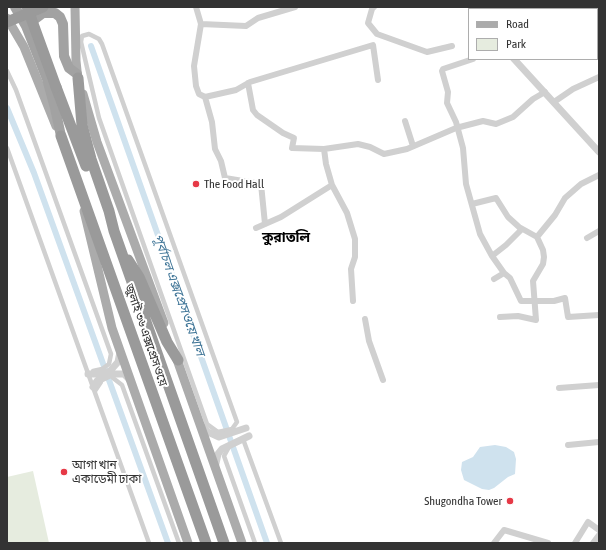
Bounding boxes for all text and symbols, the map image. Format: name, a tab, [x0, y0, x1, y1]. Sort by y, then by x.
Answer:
legend	[468, 8, 598, 60]
text: Road	[506, 17, 529, 31]
text: Park	[506, 37, 526, 51]
place label: The Food Hall	[204, 177, 264, 191]
marker: The Food Hall	[191, 179, 201, 189]
district label: কুরাতলি	[262, 230, 310, 246]
water label: পূর্বাচল এক্সপ্রেসওয়ে খাল	[150, 232, 208, 358]
street label: জুলাই ৩৬ এক্সপ্রেসওয়ে	[122, 282, 170, 388]
place label: আগা খান একাডেমী ঢাকা	[72, 458, 141, 486]
marker: আগা খান একাডেমী ঢাকা	[59, 467, 69, 477]
place label: Shugondha Tower	[424, 494, 502, 508]
marker: Shugondha Tower	[505, 496, 515, 506]

